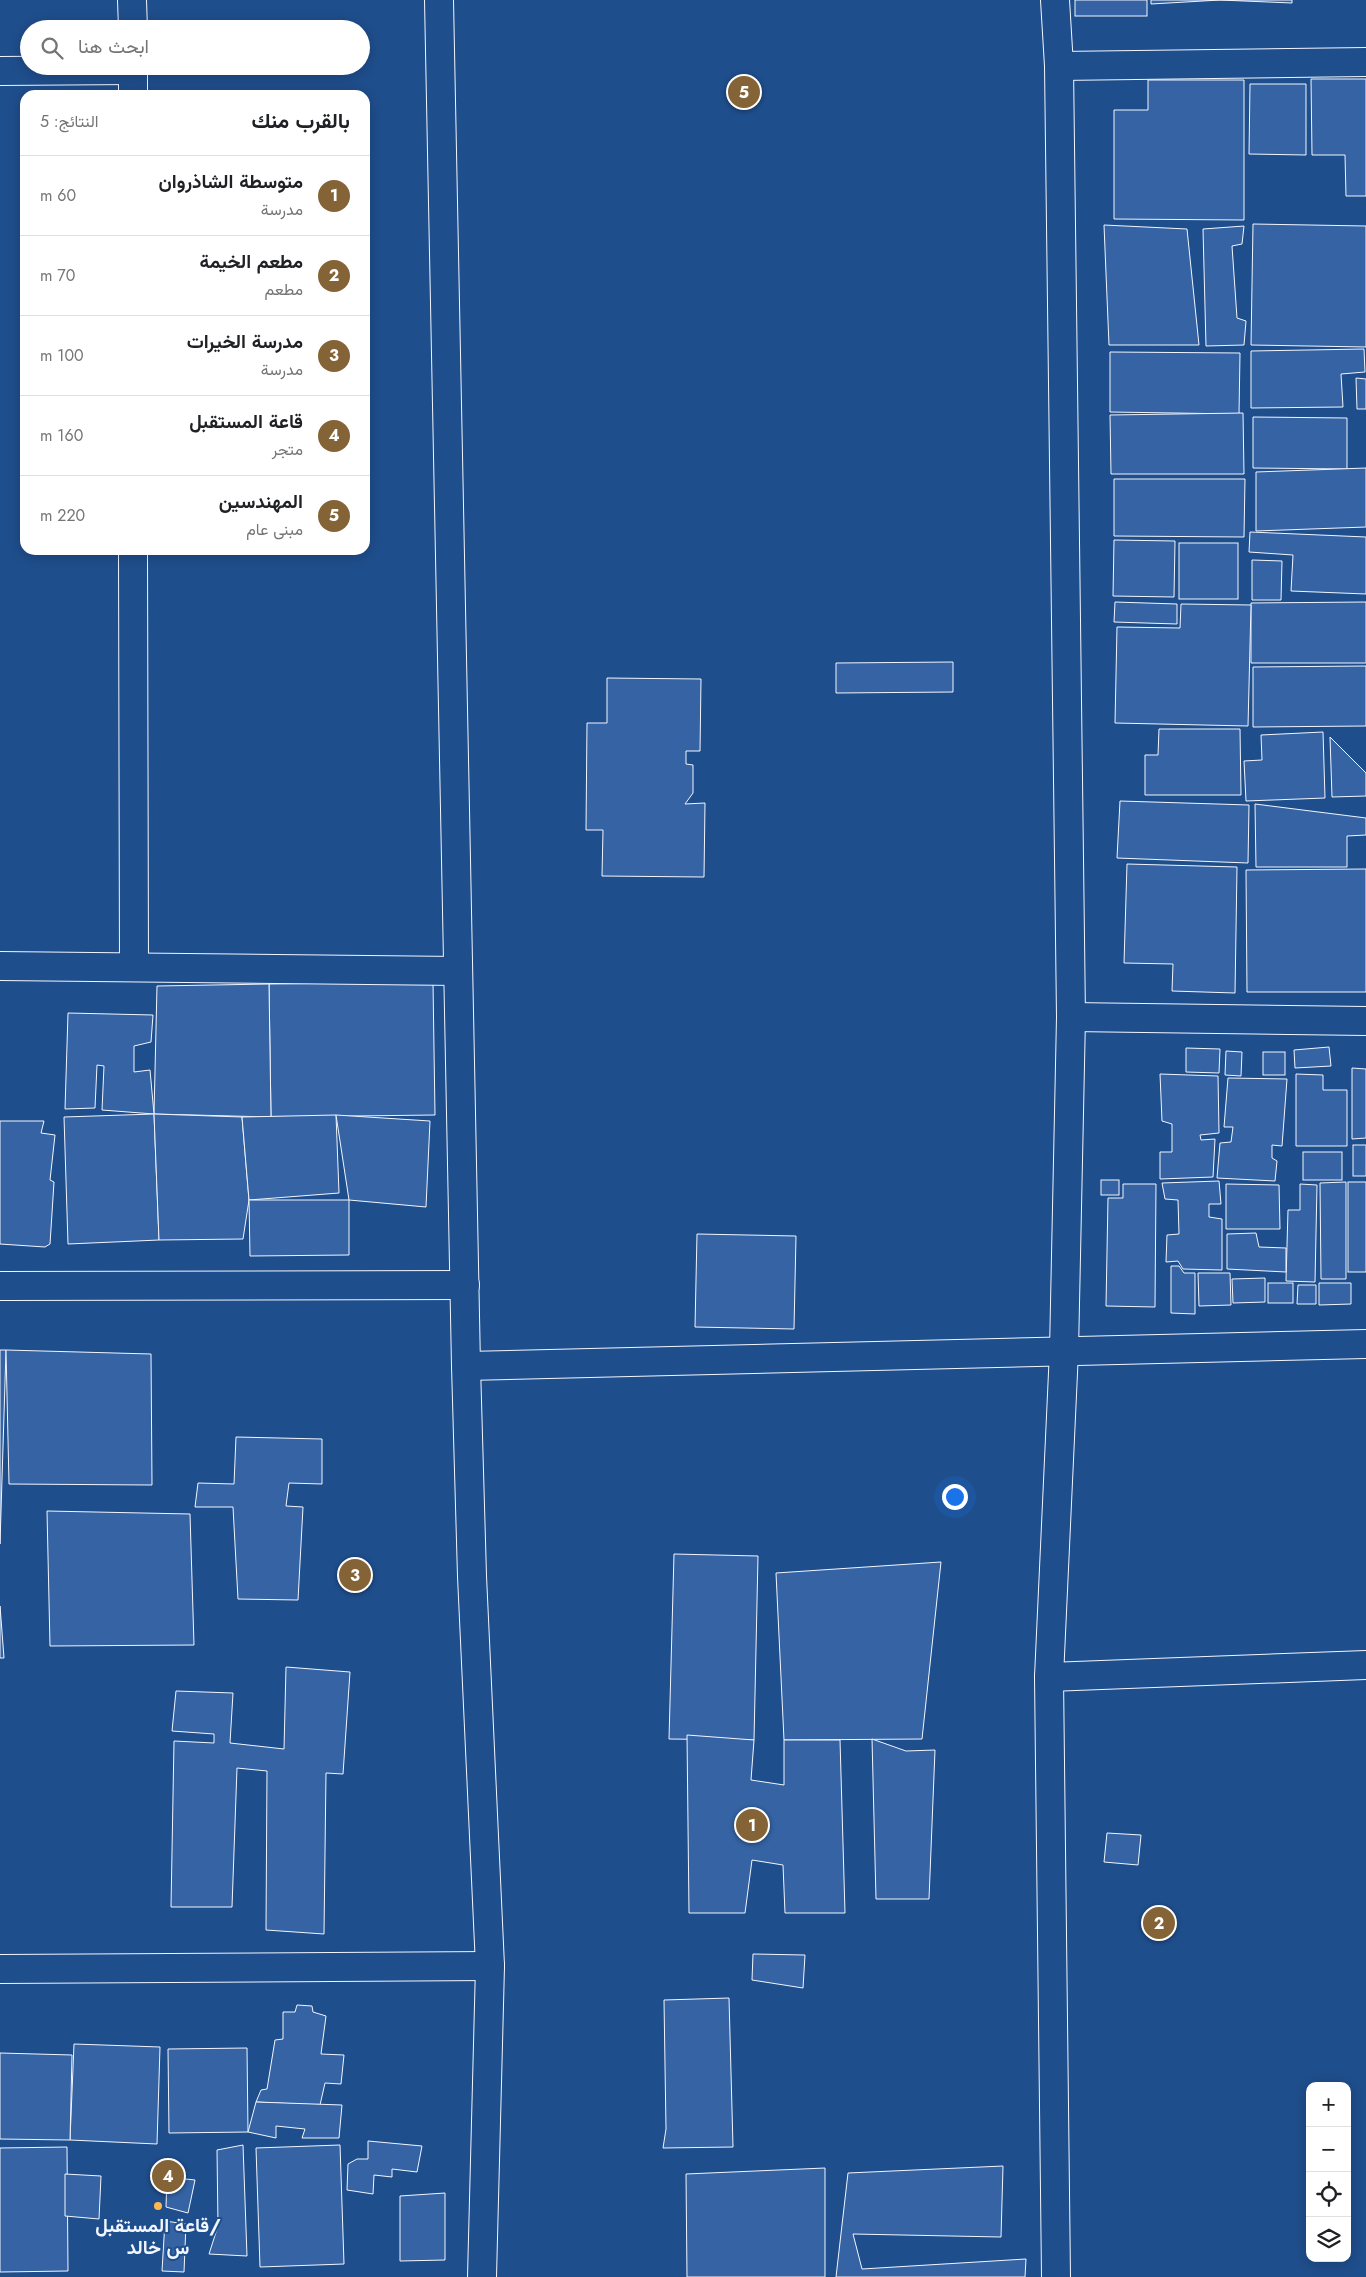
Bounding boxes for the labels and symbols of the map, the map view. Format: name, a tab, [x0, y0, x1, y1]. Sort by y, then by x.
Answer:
pin: 5	[728, 73, 760, 111]
your location	[942, 1484, 968, 1510]
pin: 3	[339, 1556, 371, 1594]
pin: 1	[736, 1806, 768, 1844]
pin: 2	[1143, 1904, 1175, 1942]
pin: 4	[152, 2157, 184, 2195]
marker: قاعة المستقبل/ س خالد	[152, 2200, 164, 2212]
place label: قاعة المستقبل/ س خالد	[95, 2212, 221, 2261]

